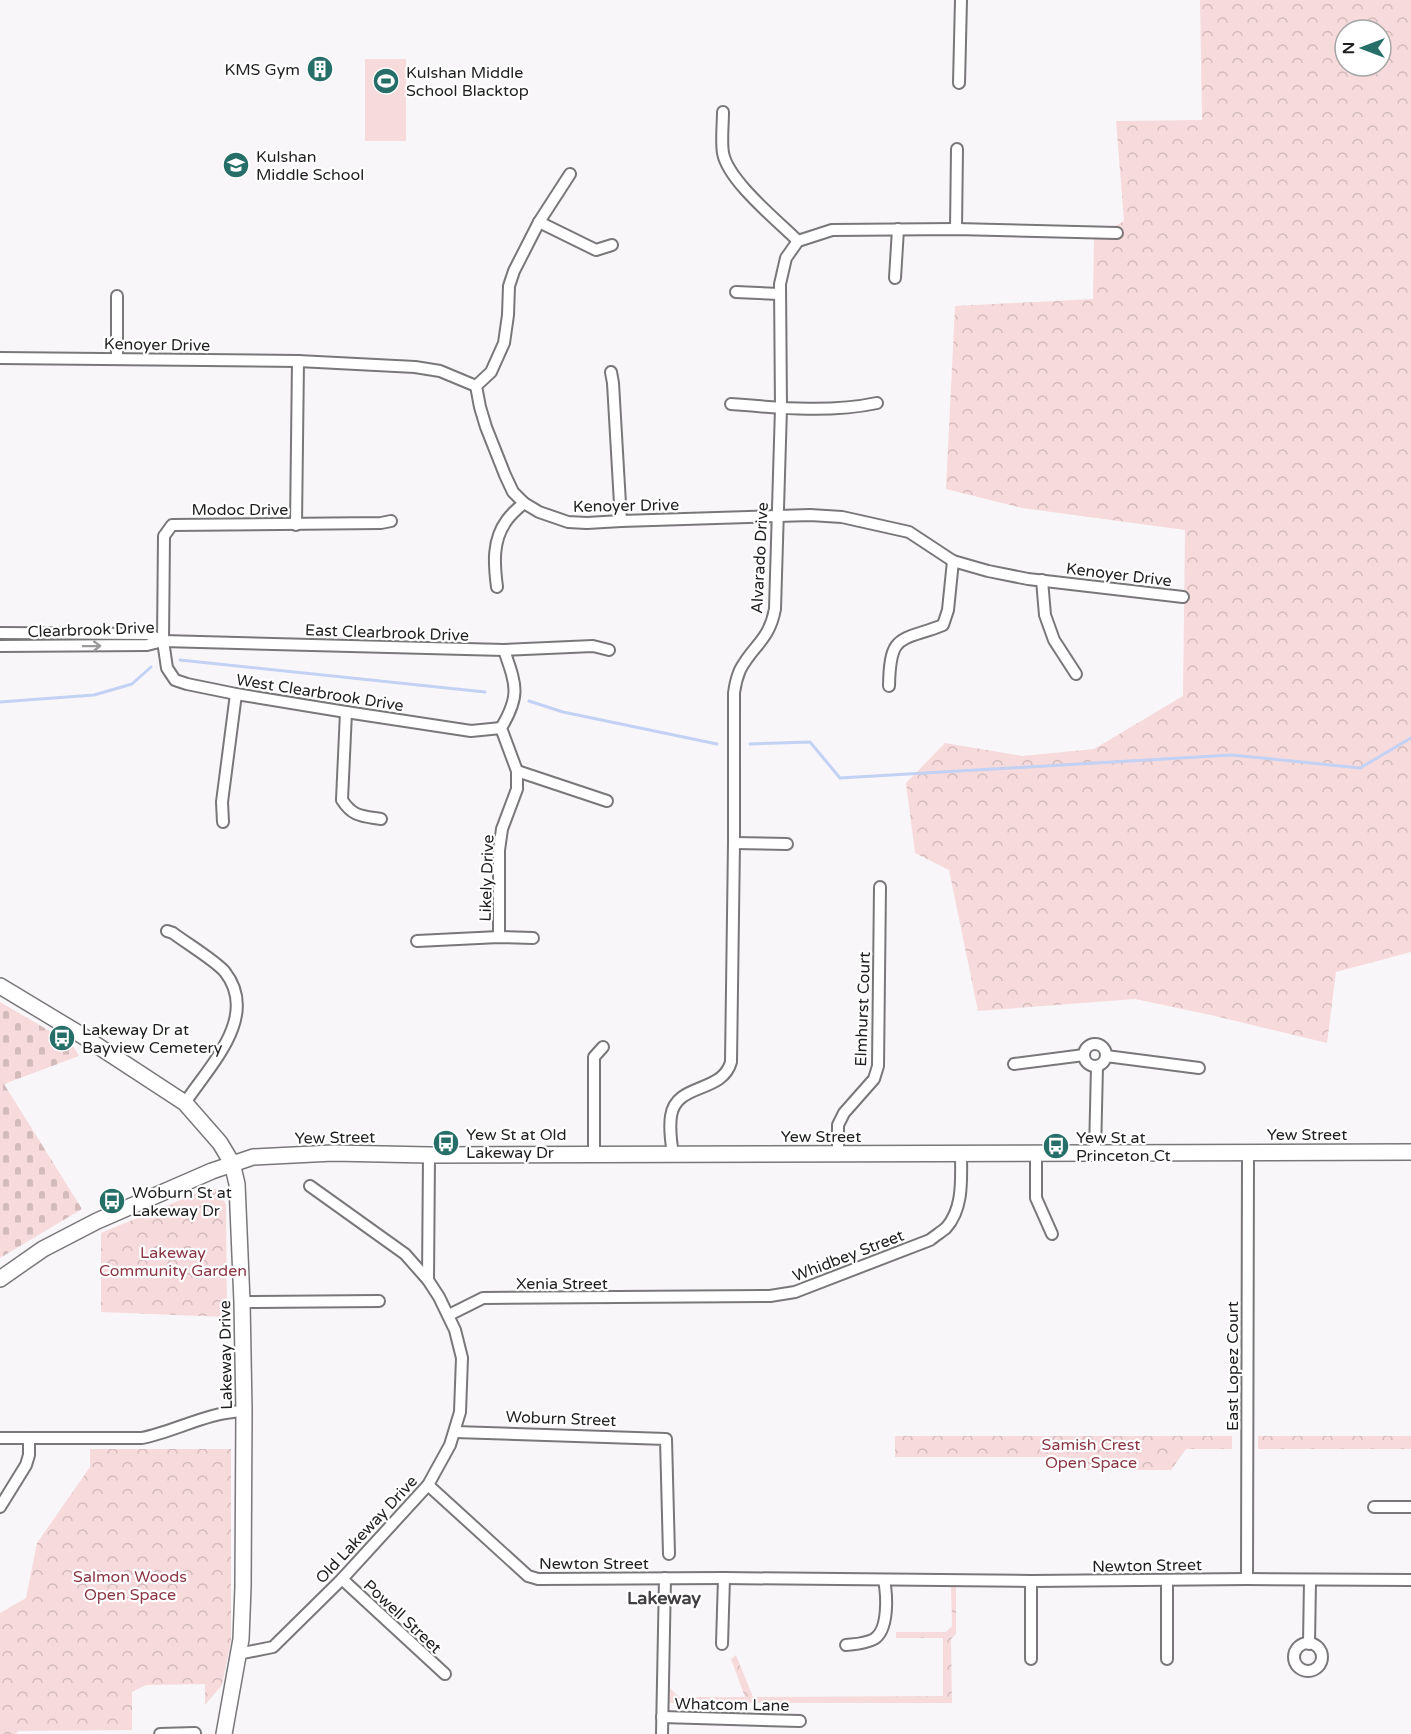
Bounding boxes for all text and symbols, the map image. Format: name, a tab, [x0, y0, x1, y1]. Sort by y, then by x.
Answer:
north arrow	[1333, 18, 1393, 78]
text: N	[1339, 42, 1359, 54]
building icon: KMS Gym	[305, 54, 335, 84]
place label: KMS Gym	[224, 60, 300, 80]
place label: Kulshan Middle School Blacktop	[406, 63, 529, 101]
sports icon: Kulshan Middle School Blacktop	[371, 66, 401, 96]
place label: Kulshan Middle School	[256, 147, 364, 185]
school or university icon: Kulshan Middle School	[221, 150, 251, 180]
street label: Kenoyer Drive	[104, 334, 210, 356]
street label: Kenoyer Drive	[573, 495, 679, 517]
street label: Modoc Drive	[192, 500, 288, 520]
street label: Alvarado Drive	[747, 502, 773, 614]
street label: Kenoyer Drive	[1065, 559, 1173, 591]
street label: Clearbrook Drive	[27, 618, 155, 642]
street label: East Clearbrook Drive	[305, 620, 469, 646]
one-way arrow	[81, 640, 101, 651]
street label: West Clearbrook Drive	[235, 670, 405, 716]
street label: Likely Drive	[475, 834, 499, 922]
street label: Elmhurst Court	[851, 951, 875, 1067]
place label: Lakeway Dr at Bayview Cemetery	[82, 1020, 223, 1058]
bus stop icon: Lakeway Dr at Bayview Cemetery	[47, 1023, 77, 1053]
place label: Yew St at Old Lakeway Dr	[466, 1125, 567, 1163]
street label: Yew Street	[1267, 1125, 1347, 1145]
street label: Yew Street	[295, 1127, 375, 1149]
street label: Yew Street	[781, 1127, 861, 1147]
bus stop icon: Yew St at Old Lakeway Dr	[431, 1128, 461, 1158]
place label: Yew St at Princeton Ct	[1076, 1128, 1171, 1166]
bus stop icon: Yew St at Princeton Ct	[1041, 1131, 1071, 1161]
place label: Woburn St at Lakeway Dr	[132, 1183, 232, 1221]
bus stop icon: Woburn St at Lakeway Dr	[97, 1186, 127, 1216]
street label: Whidbey Street	[790, 1226, 907, 1286]
park label: Lakeway Community Garden	[99, 1243, 247, 1281]
street label: Xenia Street	[516, 1274, 608, 1294]
street label: Lakeway Drive	[215, 1300, 237, 1410]
street label: East Lopez Court	[1223, 1301, 1243, 1431]
street label: Woburn Street	[505, 1407, 617, 1431]
park label: Samish Crest Open Space	[1042, 1435, 1140, 1473]
street label: Old Lakeway Drive	[312, 1472, 422, 1588]
street label: Newton Street	[539, 1554, 649, 1574]
street label: Newton Street	[1092, 1555, 1202, 1577]
park label: Salmon Woods Open Space	[73, 1567, 187, 1605]
street label: Powell Street	[359, 1575, 446, 1658]
district label: Lakeway	[627, 1587, 701, 1609]
street label: Whatcom Lane	[674, 1694, 790, 1716]

